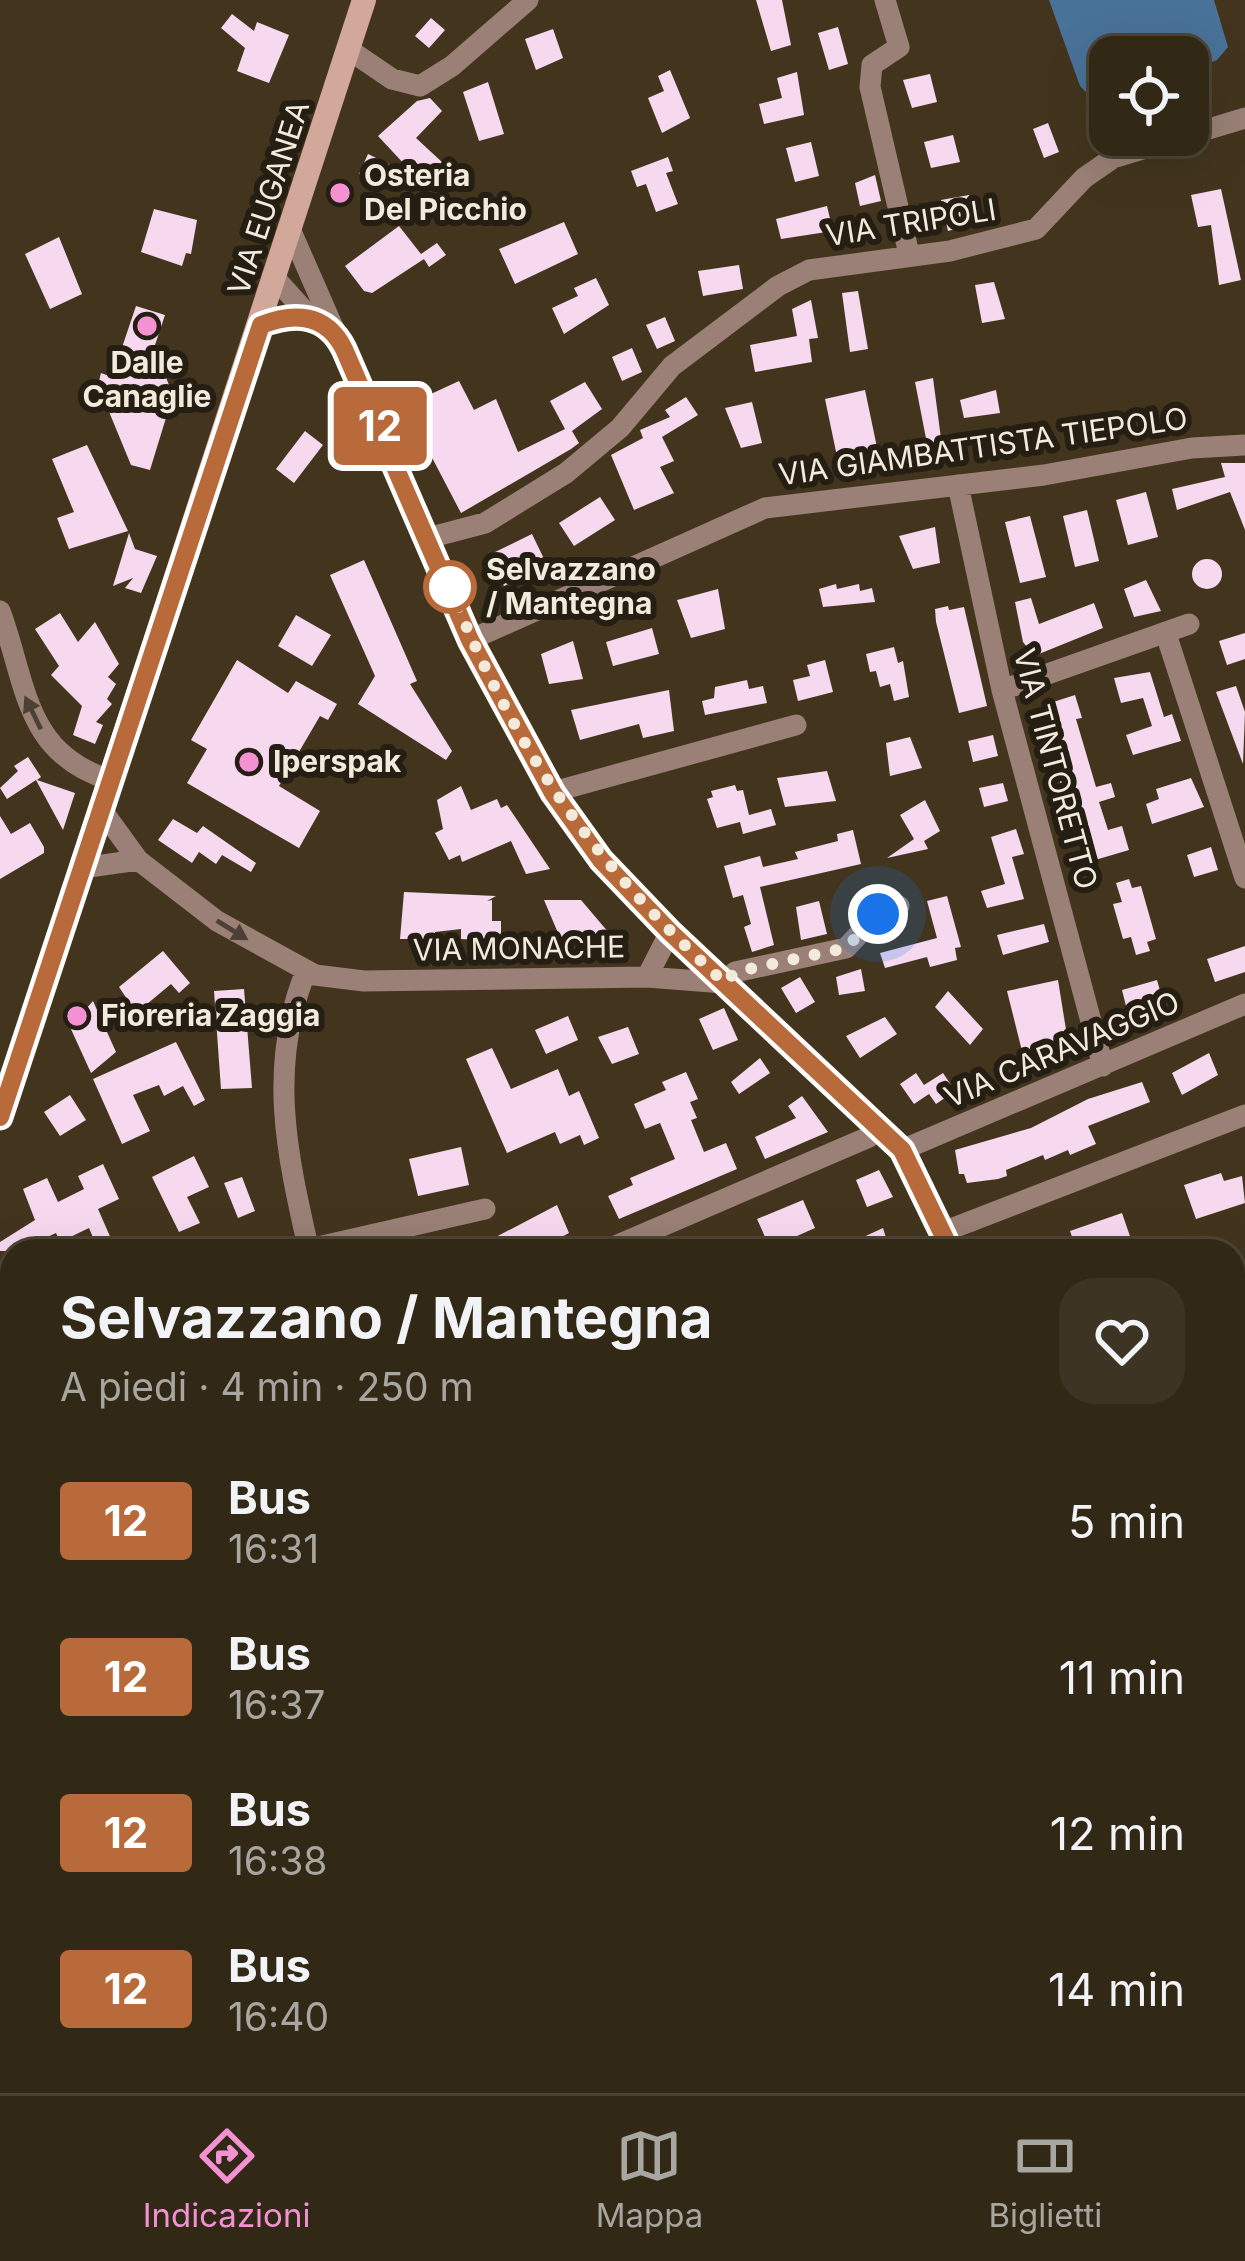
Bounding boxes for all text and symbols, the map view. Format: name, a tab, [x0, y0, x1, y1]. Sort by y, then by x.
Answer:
map controls	[1089, 36, 1209, 156]
button: locate	[1089, 36, 1209, 156]
street label: VIA EUGANEA	[220, 96, 316, 299]
place label: Osteria Del Picchio	[364, 157, 527, 227]
marker: Osteria Del Picchio	[327, 180, 353, 206]
street label: VIA TRIPOLI	[823, 191, 998, 253]
marker: Dalle Canaglie	[134, 313, 160, 339]
place label: Dalle Canaglie	[83, 344, 211, 414]
line badge: 12	[326, 387, 434, 465]
street label: VIA GIAMBATTISTA TIEPOLO	[776, 399, 1190, 493]
text: 12	[358, 400, 402, 451]
place label: Selvazzano / Mantegna	[486, 551, 656, 621]
marker: Selvazzano / Mantegna	[425, 562, 475, 612]
street label: VIA TINTORETTO	[1007, 645, 1105, 893]
one-way arrow	[23, 695, 43, 730]
place label: Iperspak	[273, 743, 402, 779]
marker: Iperspak	[236, 749, 262, 775]
your location	[848, 884, 908, 944]
one-way arrow	[215, 919, 249, 940]
street label: VIA MONACHE	[412, 928, 626, 968]
street label: VIA CARAVAGGIO	[939, 983, 1185, 1115]
place label: Fioreria Zaggia	[101, 997, 320, 1033]
marker: Fioreria Zaggia	[64, 1003, 90, 1029]
button: heart	[1059, 1278, 1185, 1404]
text: Selvazzano / Mantegna	[60, 1283, 713, 1352]
text: A piedi · 4 min · 250 m	[60, 1363, 474, 1410]
text: Bus	[228, 1470, 311, 1525]
text: 5 min	[1068, 1494, 1185, 1549]
text: 12	[104, 1495, 148, 1546]
text: 16:31	[228, 1525, 319, 1572]
text: Bus	[228, 1626, 311, 1681]
text: 11 min	[1059, 1650, 1185, 1705]
text: 12	[104, 1651, 148, 1702]
text: 16:37	[228, 1681, 325, 1728]
text: Bus	[228, 1782, 311, 1837]
text: 12 min	[1050, 1806, 1185, 1861]
text: 12	[104, 1807, 148, 1858]
text: 16:38	[228, 1837, 328, 1884]
text: Bus	[228, 1938, 311, 1993]
text: 14 min	[1048, 1962, 1185, 2017]
text: 12	[104, 1963, 148, 2014]
text: 16:40	[228, 1993, 329, 2040]
tab: Indicazioni	[143, 2123, 310, 2235]
tab: Mappa	[596, 2123, 703, 2235]
tab: Biglietti	[989, 2123, 1102, 2235]

